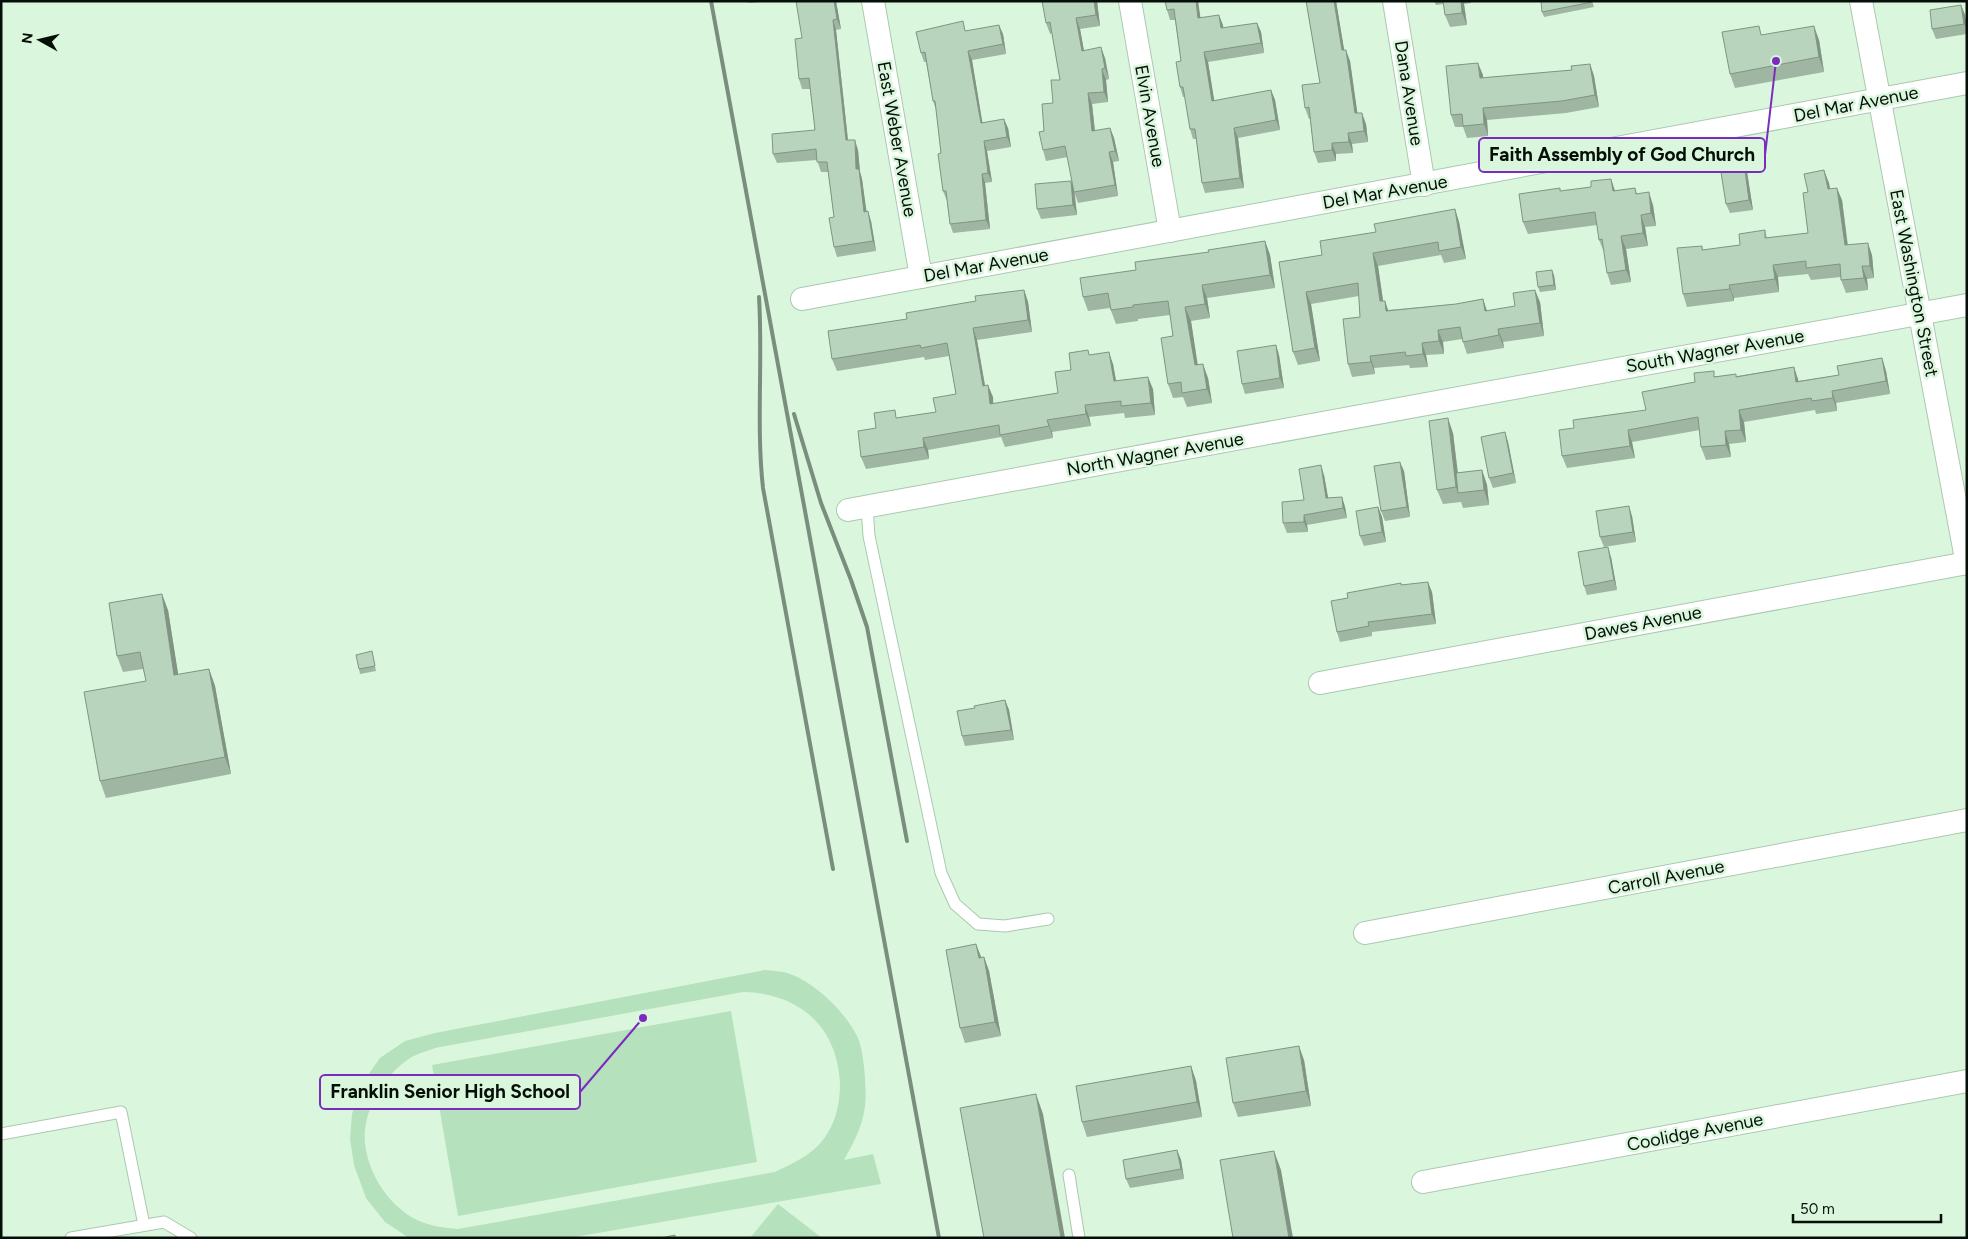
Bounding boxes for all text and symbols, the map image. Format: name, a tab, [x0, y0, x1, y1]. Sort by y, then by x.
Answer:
north arrow	[15, 15, 65, 65]
text: N	[18, 32, 37, 45]
street label: Dana Avenue	[1390, 39, 1428, 147]
street label: East Weber Avenue	[872, 59, 922, 219]
street label: Elvin Avenue	[1130, 63, 1170, 169]
street label: Del Mar Avenue	[1792, 81, 1920, 127]
callout: Faith Assembly of God Church	[1479, 138, 1765, 172]
text: Faith Assembly of God Church	[1489, 143, 1755, 166]
street label: Del Mar Avenue	[1321, 170, 1449, 214]
street label: East Washington Street	[1885, 187, 1943, 379]
street label: Del Mar Avenue	[922, 243, 1050, 287]
street label: South Wagner Avenue	[1624, 324, 1806, 377]
street label: North Wagner Avenue	[1065, 428, 1245, 480]
street label: Dawes Avenue	[1583, 601, 1704, 645]
street label: Carroll Avenue	[1606, 855, 1726, 899]
callout: Franklin Senior High School	[320, 1075, 580, 1109]
text: Franklin Senior High School	[330, 1080, 570, 1103]
street label: Coolidge Avenue	[1625, 1108, 1765, 1156]
scale bar	[1793, 1192, 1940, 1224]
text: 50 m	[1800, 1200, 1835, 1218]

